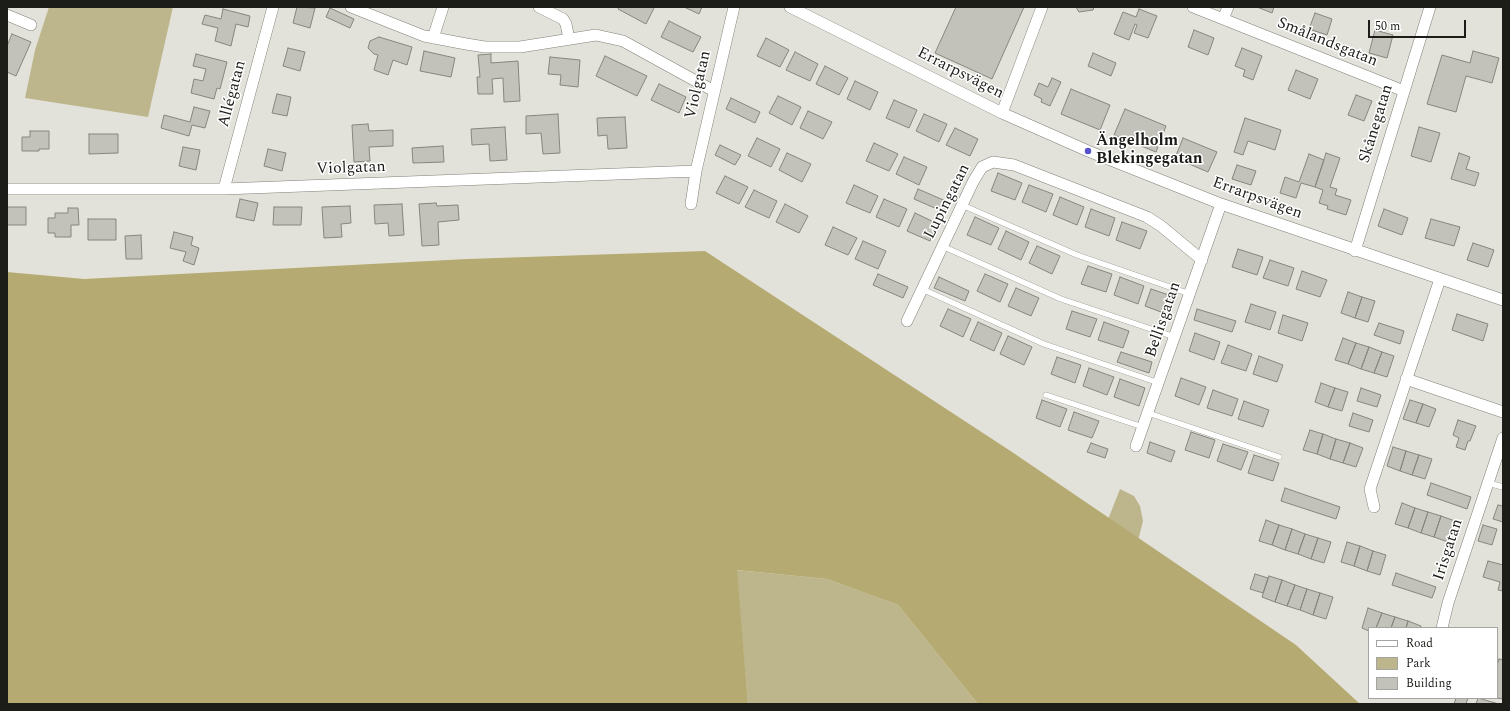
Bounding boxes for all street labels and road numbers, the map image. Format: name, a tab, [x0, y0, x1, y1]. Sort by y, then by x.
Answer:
street label: Smålandsgatan	[1274, 14, 1380, 72]
street label: Errarpsvägen	[914, 44, 1006, 104]
street label: Violgatan	[682, 49, 716, 121]
street label: Allégatan	[215, 59, 251, 129]
street label: Skånegatan	[1356, 82, 1398, 166]
street label: Violgatan	[316, 158, 386, 180]
street label: Lupingatan	[921, 161, 975, 243]
street label: Errarpsvägen	[1209, 174, 1305, 224]
street label: Bellisgatan	[1142, 280, 1186, 360]
street label: Irisgatan	[1430, 517, 1468, 583]

